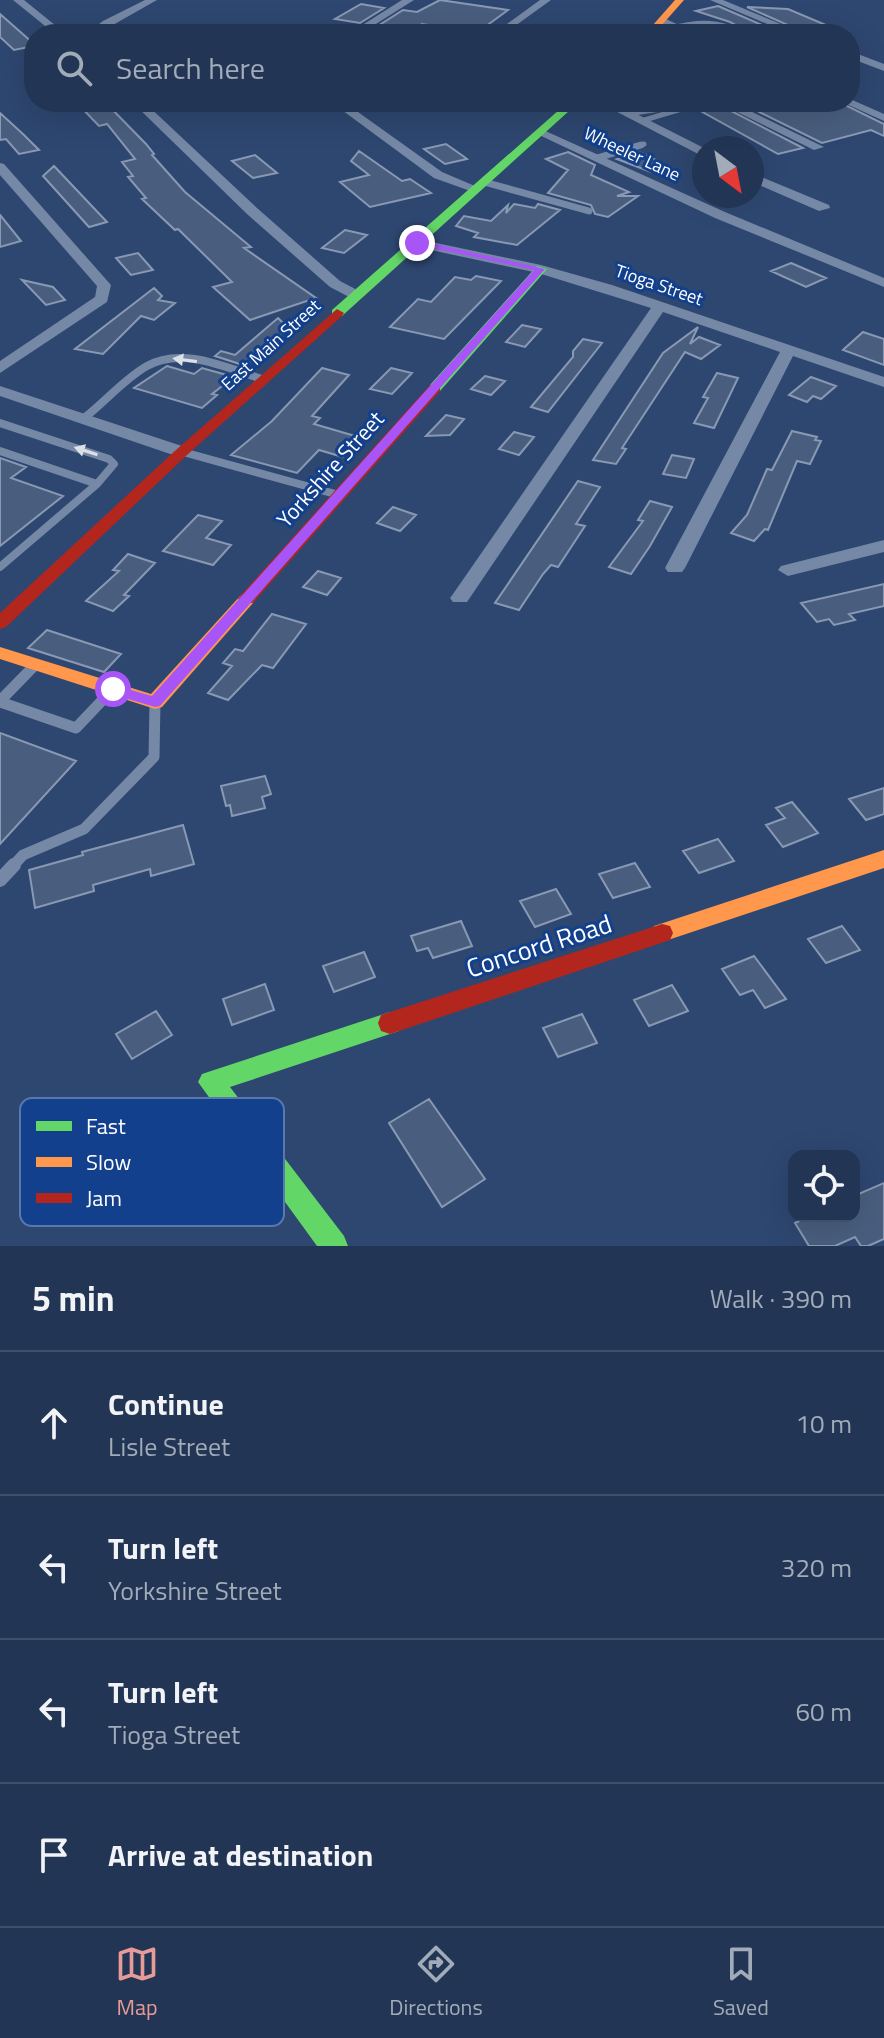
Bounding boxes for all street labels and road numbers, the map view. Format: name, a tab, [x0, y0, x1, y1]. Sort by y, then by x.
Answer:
street label: Wheeler Lane	[580, 119, 685, 188]
street label: Tioga Street	[611, 257, 707, 312]
street label: East Main Street	[215, 292, 327, 397]
street label: Yorkshire Street	[268, 403, 392, 535]
street label: Concord Road	[461, 904, 617, 987]

